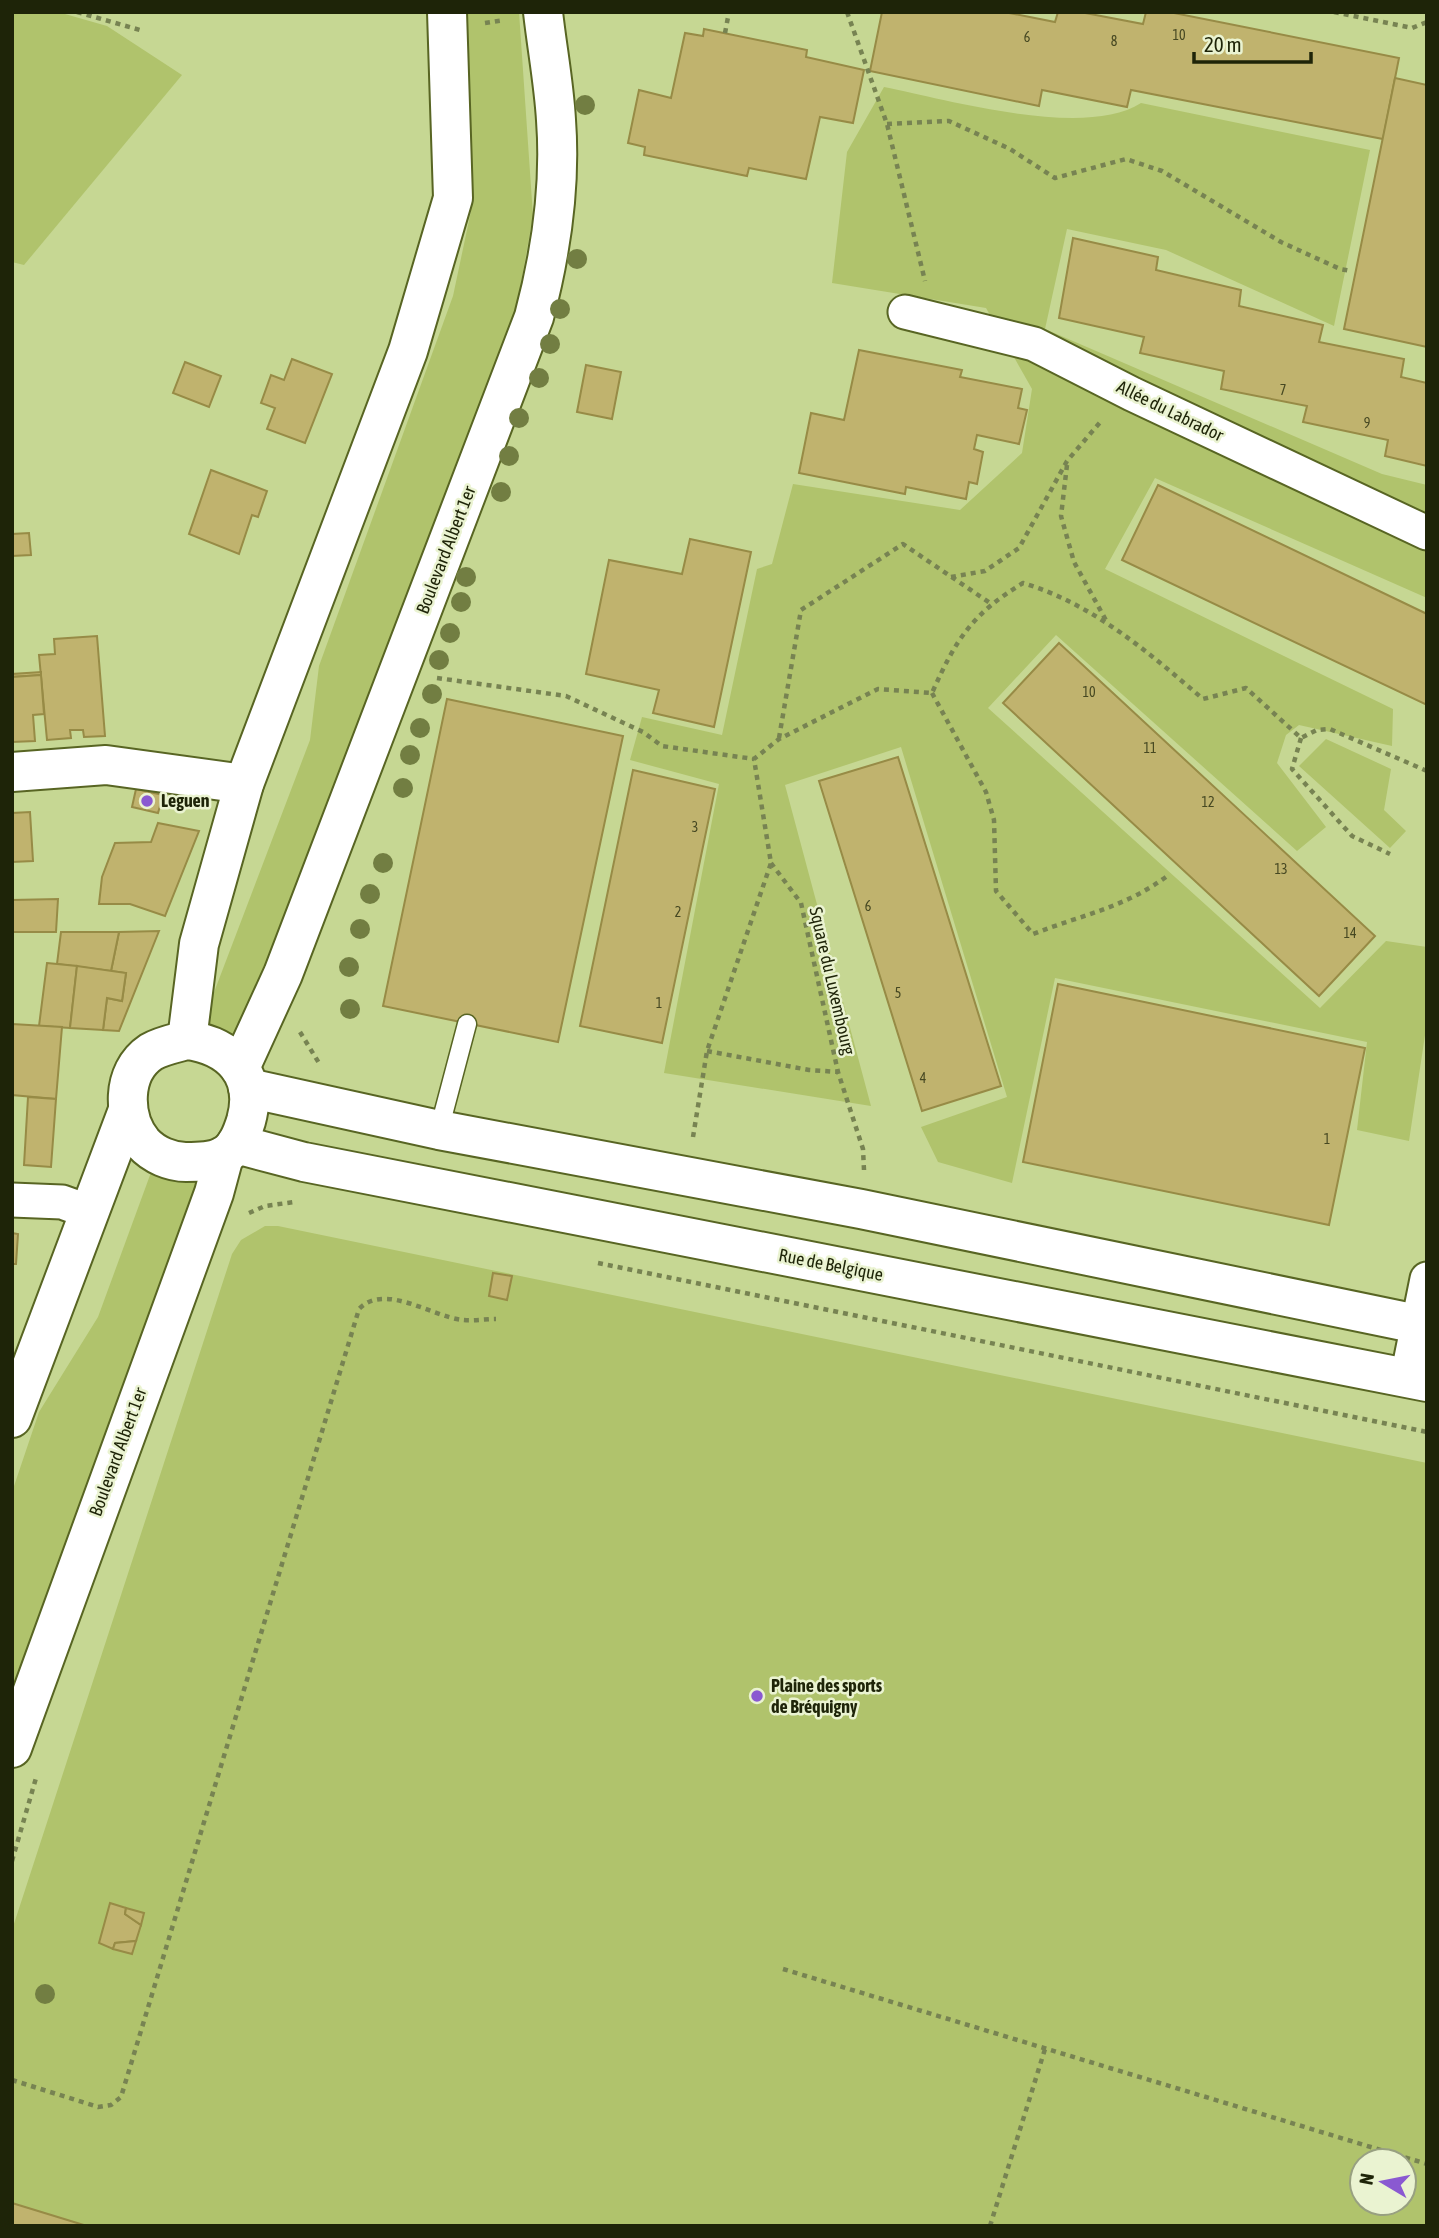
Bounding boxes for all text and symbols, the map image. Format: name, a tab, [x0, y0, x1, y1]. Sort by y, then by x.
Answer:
scale bar	[1194, 21, 1311, 65]
house number: 10	[1172, 27, 1186, 43]
house number: 6	[1024, 29, 1031, 45]
text: 20 m	[1204, 32, 1242, 56]
house number: 8	[1111, 33, 1118, 49]
street label: Allée du Labrador	[1113, 376, 1228, 446]
house number: 7	[1280, 382, 1286, 398]
house number: 9	[1364, 415, 1370, 431]
street label: Boulevard Albert 1er	[412, 482, 480, 617]
house number: 10	[1082, 684, 1096, 700]
house number: 11	[1143, 740, 1157, 756]
place label: Leguen	[161, 790, 210, 811]
marker: Leguen	[139, 793, 155, 809]
house number: 12	[1201, 794, 1215, 810]
house number: 3	[692, 819, 698, 835]
house number: 13	[1274, 861, 1288, 877]
house number: 6	[865, 898, 872, 914]
house number: 2	[675, 904, 681, 920]
street label: Square du Luxembourg	[805, 905, 860, 1057]
house number: 14	[1343, 925, 1357, 941]
house number: 5	[895, 985, 901, 1001]
house number: 1	[656, 995, 662, 1011]
house number: 4	[920, 1070, 927, 1086]
house number: 1	[1324, 1131, 1330, 1147]
street label: Rue de Belgique	[777, 1244, 885, 1285]
street label: Boulevard Albert 1er	[85, 1384, 151, 1519]
place label: Plaine des sports de Bréquigny	[771, 1675, 883, 1717]
marker: Plaine des sports de Bréquigny	[749, 1688, 765, 1704]
north arrow	[1348, 2147, 1418, 2217]
text: N	[1354, 2172, 1378, 2186]

